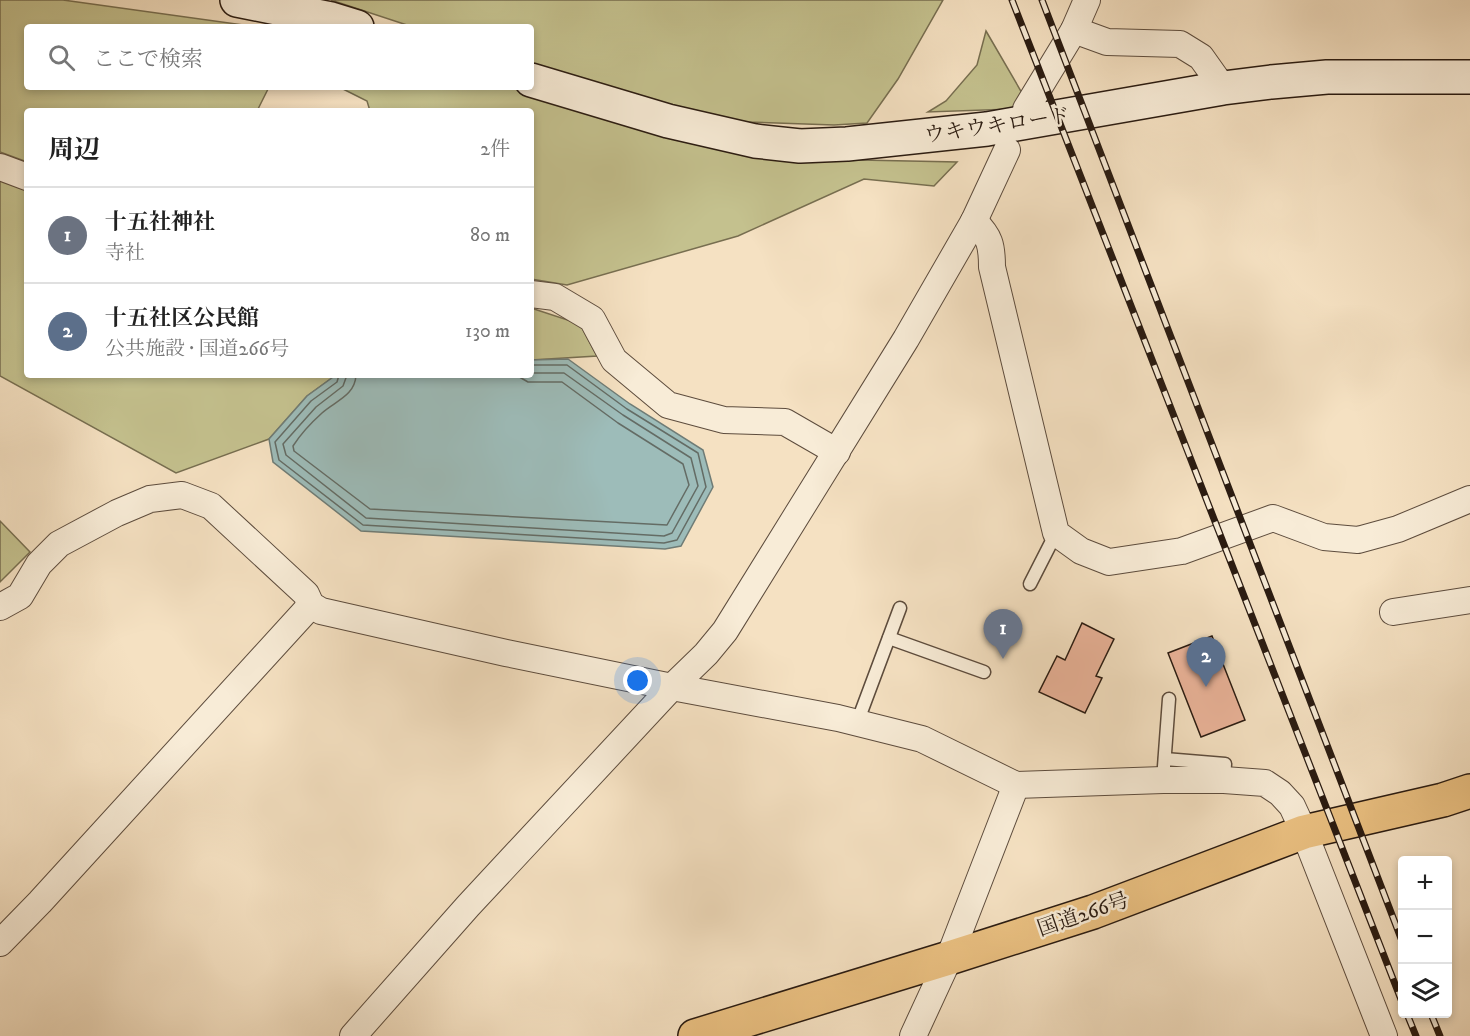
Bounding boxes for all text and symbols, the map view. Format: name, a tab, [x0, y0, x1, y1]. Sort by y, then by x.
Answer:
search box	[24, 24, 534, 90]
icon: search	[45, 41, 78, 74]
text: ここで検索	[93, 46, 203, 73]
street label: ウキウキロード	[923, 103, 1072, 149]
text: 周辺	[48, 134, 100, 167]
text: 2件	[480, 137, 510, 162]
text: 十五社神社	[105, 209, 215, 236]
text: 1	[64, 223, 71, 248]
text: 80 m	[470, 223, 510, 248]
text: 寺社	[105, 241, 145, 266]
text: 十五社区公民館	[105, 305, 259, 332]
text: 2	[63, 319, 72, 344]
text: 130 m	[465, 319, 510, 344]
text: 公共施設 · 国道266号	[105, 337, 289, 362]
pin: 1	[984, 610, 1022, 659]
pin: 2	[1186, 638, 1226, 687]
your location	[623, 666, 652, 695]
map controls	[1398, 856, 1452, 1018]
button: +	[1398, 856, 1452, 910]
street label: 国道266号	[1034, 887, 1133, 943]
button: −	[1398, 910, 1452, 964]
button: layers	[1398, 964, 1452, 1018]

